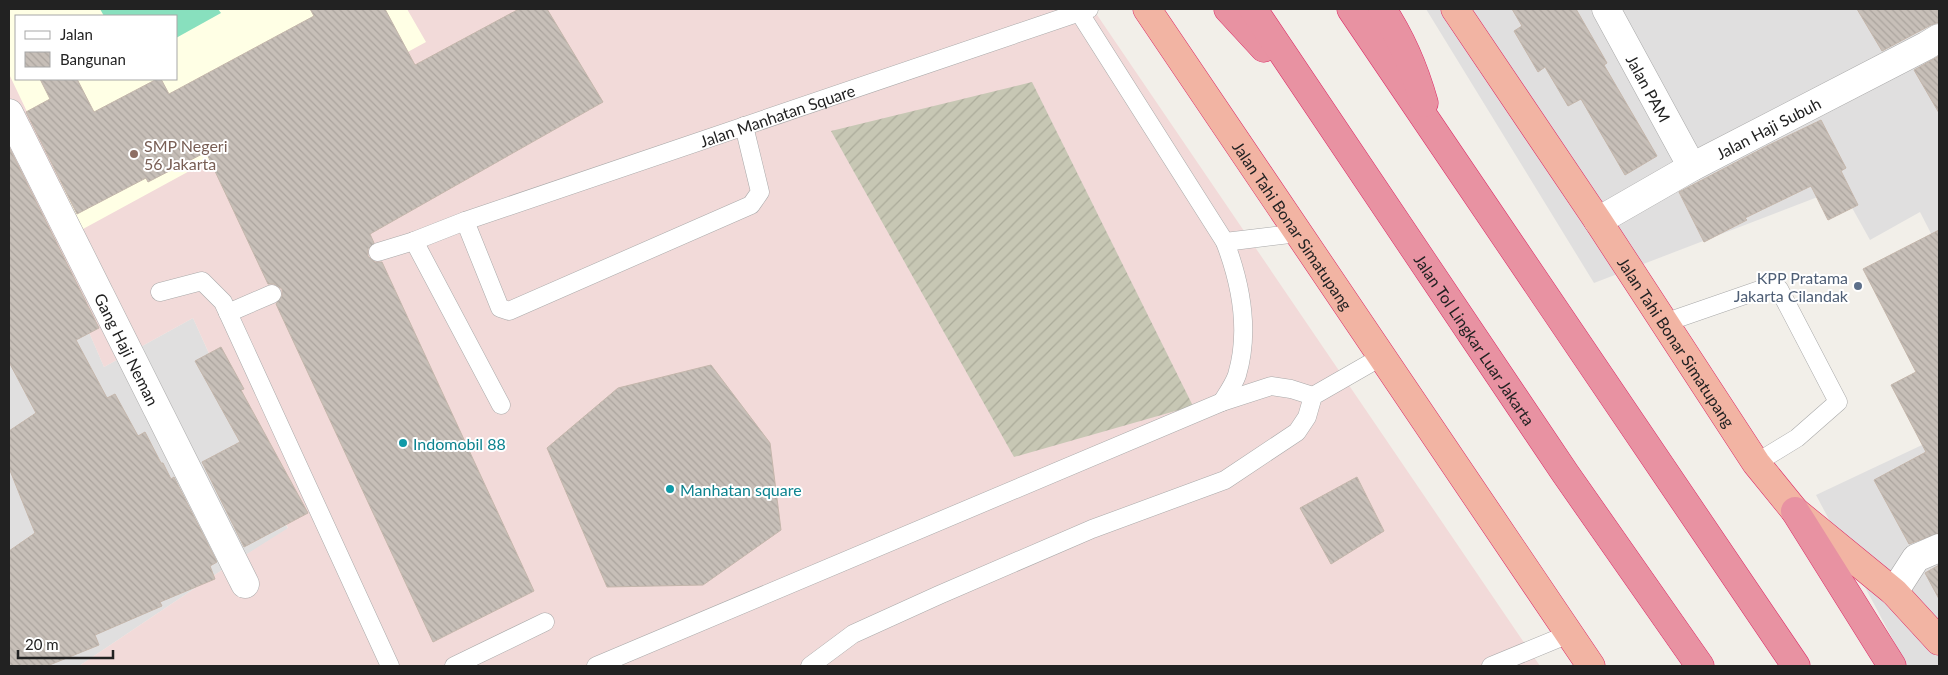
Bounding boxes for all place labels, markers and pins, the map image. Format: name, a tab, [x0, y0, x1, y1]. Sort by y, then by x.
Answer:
place label: SMP Negeri 56 Jakarta	[144, 136, 228, 173]
marker: SMP Negeri 56 Jakarta	[128, 148, 140, 160]
place label: KPP Pratama Jakarta Cilandak	[1734, 268, 1849, 305]
marker: KPP Pratama Jakarta Cilandak	[1852, 280, 1864, 292]
place label: Indomobil 88	[413, 434, 506, 453]
marker: Indomobil 88	[397, 437, 409, 449]
place label: Manhatan square	[680, 480, 802, 499]
marker: Manhatan square	[664, 483, 676, 495]

